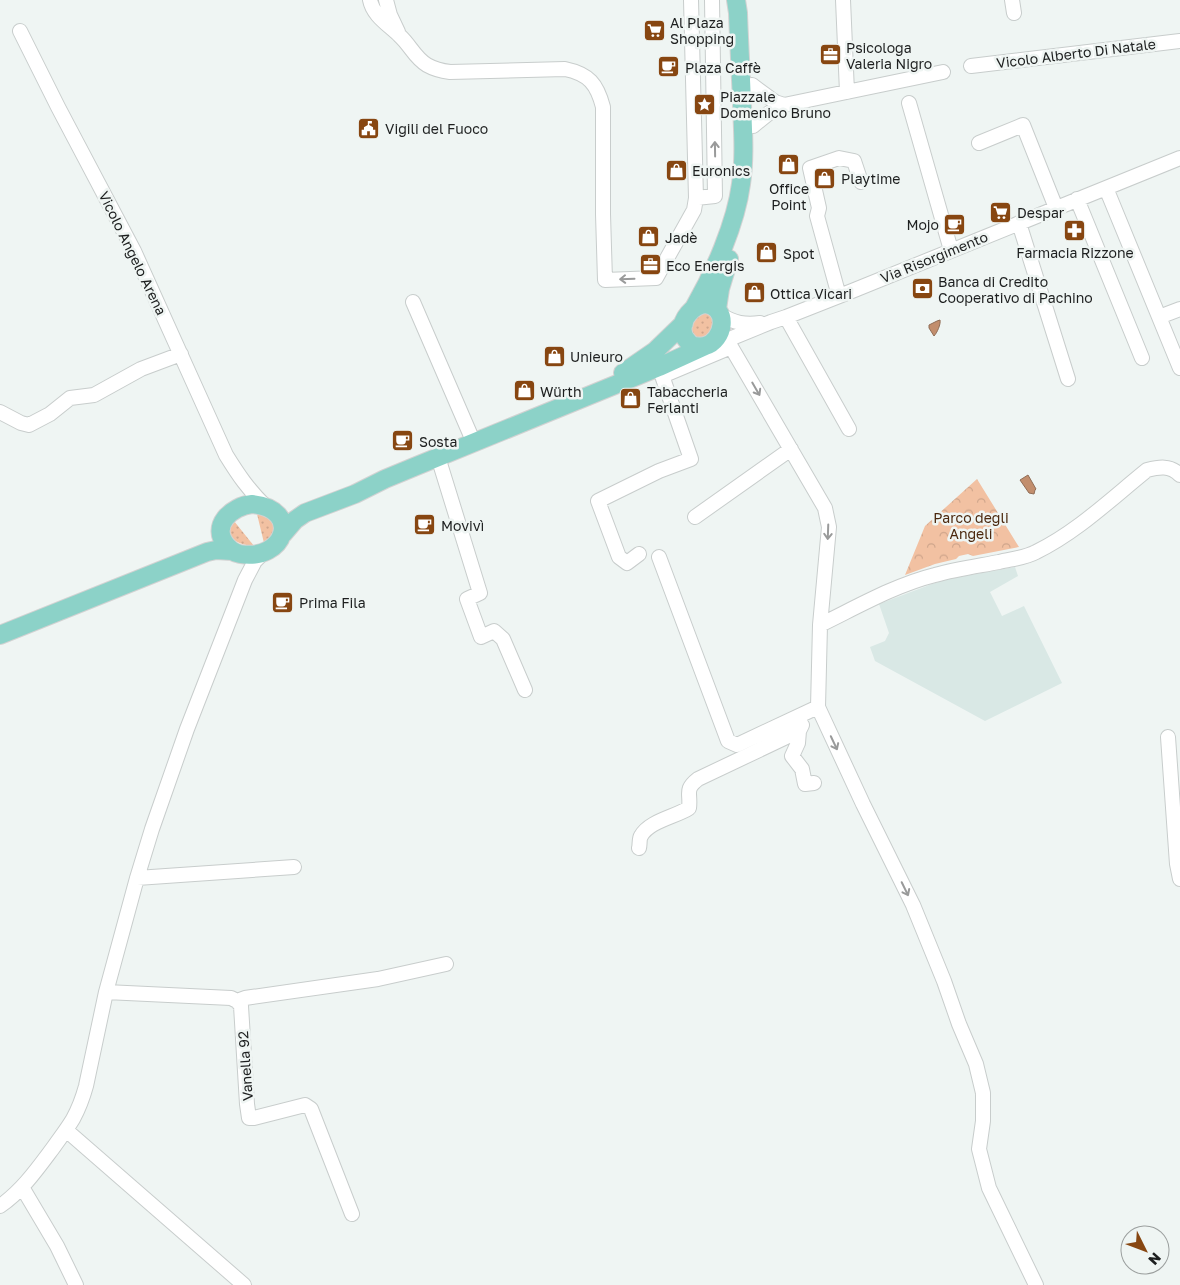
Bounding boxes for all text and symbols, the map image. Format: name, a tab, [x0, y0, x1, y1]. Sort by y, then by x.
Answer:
place label: Al Plaza Shopping	[670, 14, 734, 47]
supermarket icon: Al Plaza Shopping	[642, 18, 666, 42]
street label: Vicolo Alberto Di Natale	[995, 35, 1157, 71]
place label: Psicologa Valeria Nigro	[846, 39, 932, 72]
office icon: Psicologa Valeria Nigro	[818, 43, 842, 67]
cafe icon: Plaza Caffè	[657, 55, 681, 79]
place label: Plaza Caffè	[685, 59, 761, 76]
place label: Piazzale Domenico Bruno	[720, 88, 831, 121]
place icon: Piazzale Domenico Bruno	[692, 92, 716, 116]
public building icon: Vigili del Fuoco	[357, 116, 381, 140]
place label: Vigili del Fuoco	[385, 120, 488, 137]
one-way arrow	[710, 141, 720, 158]
shop icon: Office Point	[777, 153, 801, 177]
shop icon: Euronics	[664, 158, 688, 182]
place label: Euronics	[692, 162, 750, 179]
shop icon: Playtime	[813, 166, 837, 190]
place label: Playtime	[841, 170, 900, 187]
place label: Office Point	[769, 180, 809, 213]
street label: Vicolo Angelo Arena	[96, 188, 170, 318]
supermarket icon: Despar	[989, 200, 1013, 224]
place label: Despar	[1017, 204, 1065, 221]
cafe icon: Mojo	[943, 212, 967, 236]
place label: Mojo	[906, 216, 939, 233]
pharmacy icon: Farmacia Rizzone	[1063, 218, 1087, 242]
shop icon: Jadè	[637, 225, 661, 249]
street label: Via Risorgimento	[878, 228, 990, 286]
place label: Jadè	[665, 229, 697, 246]
shop icon: Spot	[755, 241, 779, 265]
place label: Farmacia Rizzone	[1016, 244, 1134, 261]
place label: Spot	[783, 245, 815, 262]
office icon: Eco Energis	[638, 253, 662, 277]
place label: Eco Energis	[666, 257, 744, 274]
place label: Banca di Credito Cooperativo di Pachino	[938, 273, 1093, 306]
one-way arrow	[620, 275, 636, 284]
bank icon: Banca di Credito Cooperativo di Pachino	[910, 277, 934, 301]
shop icon: Ottica Vicari	[742, 281, 766, 305]
place label: Ottica Vicari	[770, 285, 852, 302]
shop icon: Unieuro	[542, 344, 566, 368]
place label: Unieuro	[570, 348, 623, 365]
shop icon: Würth	[512, 379, 536, 403]
one-way arrow	[751, 381, 761, 395]
place label: Würth	[540, 383, 582, 400]
place label: Tabaccheria Ferlanti	[647, 383, 728, 416]
shop icon: Tabaccheria Ferlanti	[619, 387, 643, 411]
cafe icon: Sosta	[391, 429, 415, 453]
place label: Sosta	[419, 433, 457, 450]
park label: Parco degli Angeli	[933, 509, 1009, 542]
cafe icon: Movivì	[413, 513, 437, 537]
place label: Movivì	[441, 517, 484, 534]
one-way arrow	[824, 524, 833, 540]
cafe icon: Prima Fila	[271, 590, 295, 614]
place label: Prima Fila	[299, 594, 366, 611]
one-way arrow	[830, 735, 839, 750]
one-way arrow	[900, 882, 910, 897]
street label: Vanella 92	[234, 1030, 256, 1102]
north arrow	[1120, 1225, 1170, 1275]
text: N	[1145, 1249, 1165, 1269]

